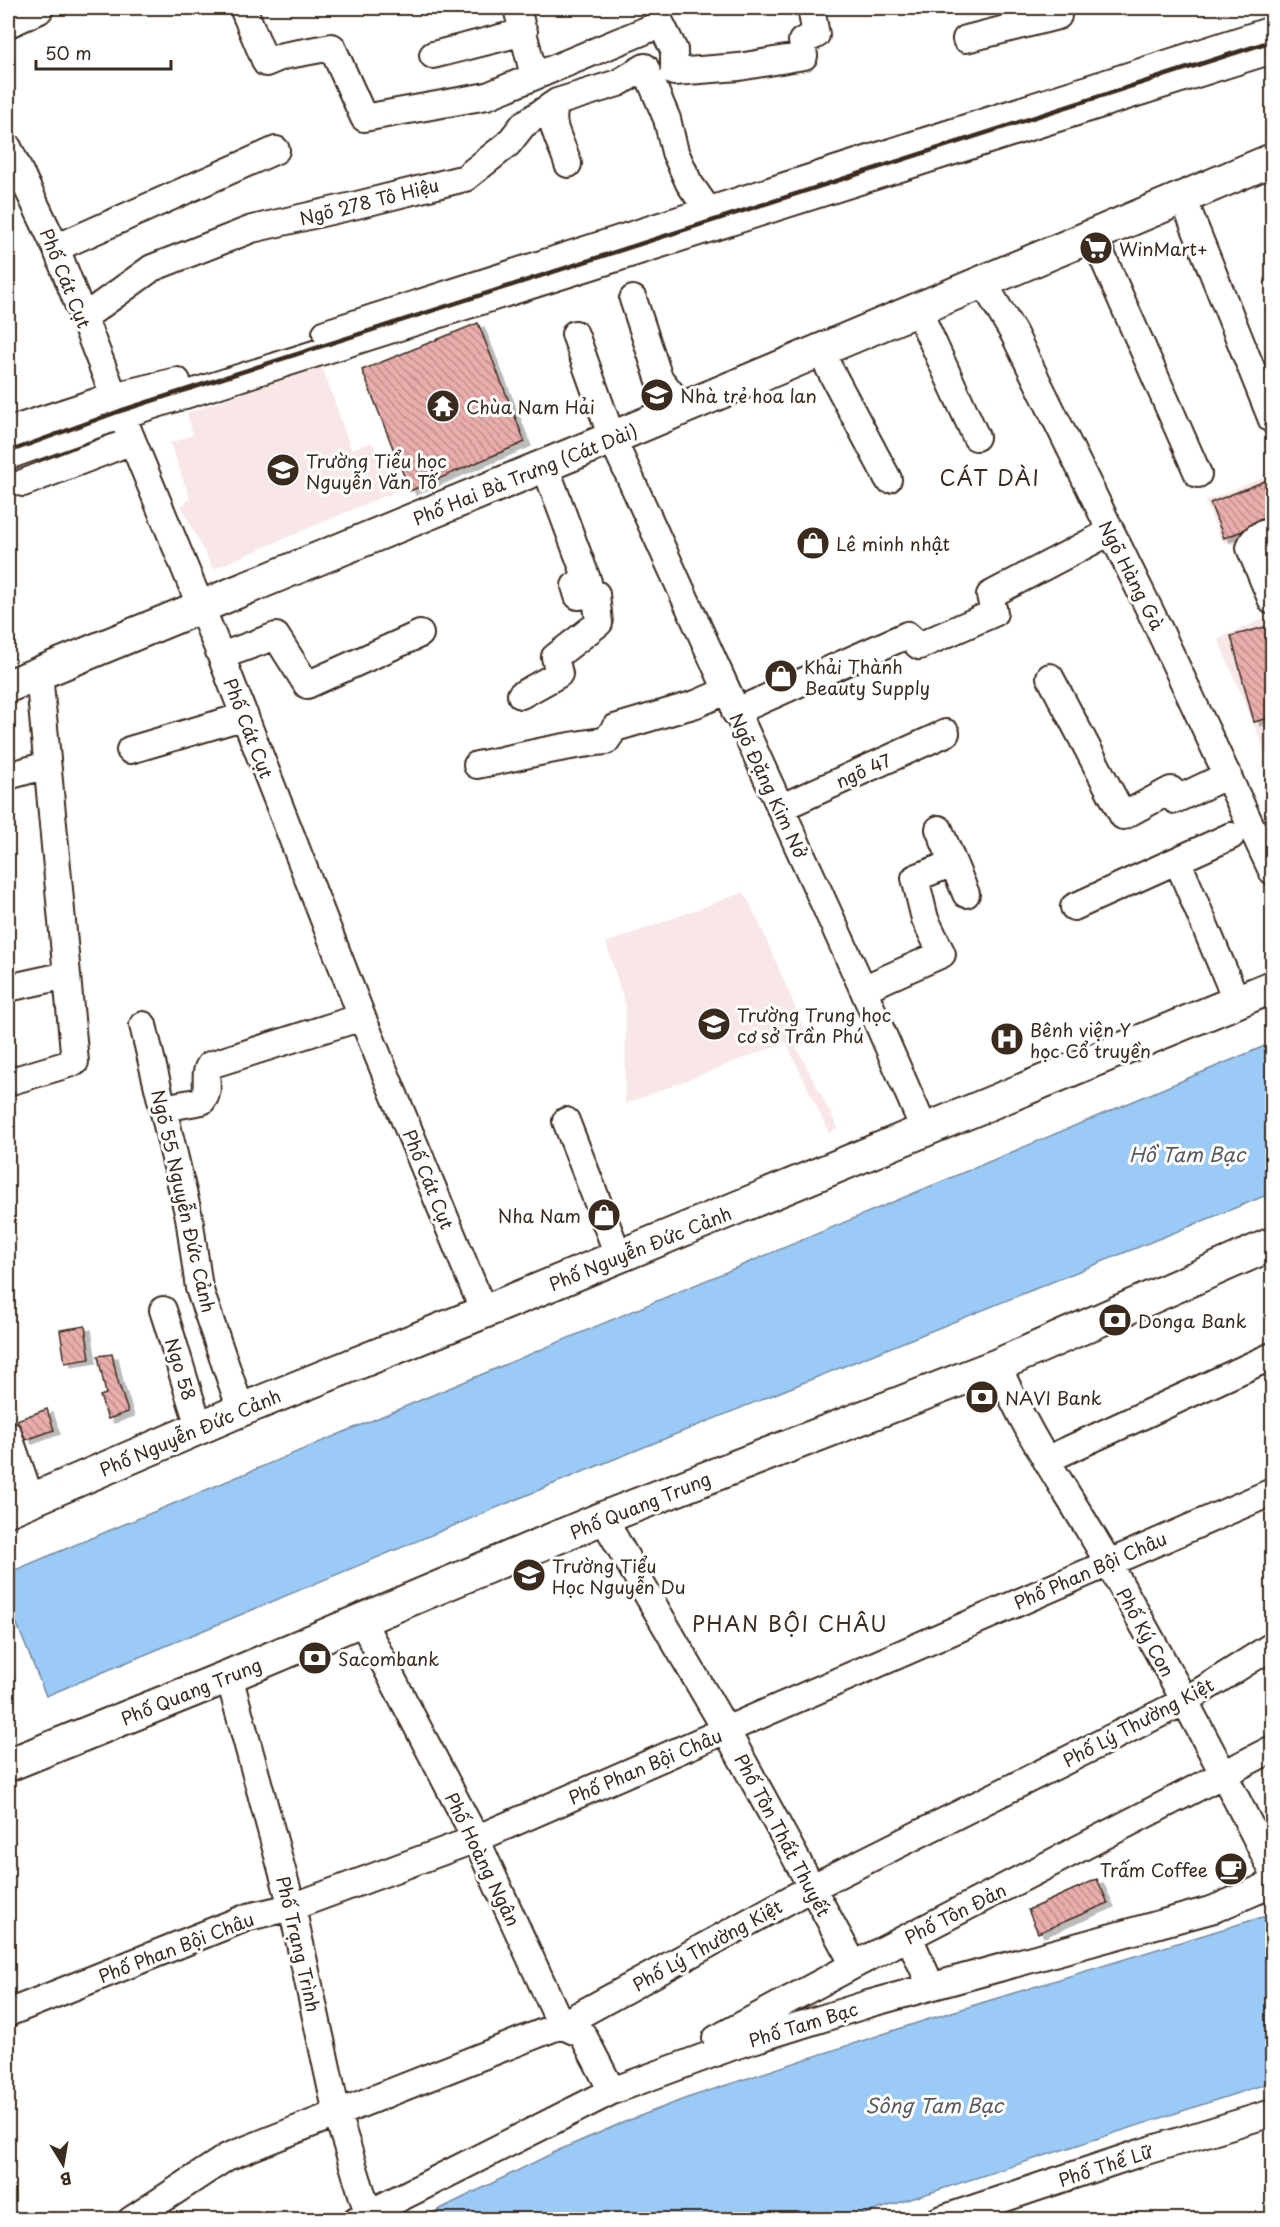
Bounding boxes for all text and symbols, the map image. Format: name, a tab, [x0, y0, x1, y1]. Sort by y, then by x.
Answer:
scale bar	[36, 33, 171, 71]
text: 50 m	[45, 39, 92, 66]
street label: Ngõ 278 Tô Hiệu	[297, 171, 441, 231]
street label: Phố Cát Cụt	[34, 224, 98, 332]
supermarket icon: WinMart+	[1078, 230, 1114, 266]
place label: WinMart+	[1119, 235, 1208, 262]
school or university icon: Nhà trẻ hoa lan	[639, 377, 675, 413]
place label: Nhà trẻ hoa lan	[680, 382, 817, 409]
temple icon: Chùa Nam Hải	[425, 388, 461, 424]
place label: Chùa Nam Hải	[466, 393, 595, 420]
street label: Phố Hai Bà Trưng (Cát Dài)	[409, 417, 641, 531]
place label: Trường Tiểu học Nguyễn Văn Tố	[306, 447, 447, 495]
school or university icon: Trường Tiểu học Nguyễn Văn Tố	[265, 452, 301, 488]
district label: CÁT DÀI	[940, 461, 1040, 493]
street label: Ngõ Hàng Gà	[1093, 515, 1172, 635]
shop icon: Lê minh nhật	[795, 525, 831, 561]
place label: Lê minh nhật	[836, 530, 950, 557]
place label: Khải Thành Beauty Supply	[804, 653, 930, 701]
shop icon: Khải Thành Beauty Supply	[763, 658, 799, 694]
street label: Phố Cát Cụt	[217, 674, 281, 782]
street label: Ngõ Đặng Kim Nở	[724, 708, 815, 863]
street label: ngõ 47	[831, 746, 895, 794]
place label: Trường Trung học cơ sở Trần Phú	[737, 1001, 891, 1049]
school or university icon: Trường Trung học cơ sở Trần Phú	[696, 1006, 732, 1042]
place label: Bênh viện Y học Cổ truyền	[1030, 1016, 1151, 1064]
hospital icon: Bênh viện Y học Cổ truyền	[989, 1021, 1025, 1057]
street label: Ngõ 55 Nguyễn Đức Cảnh	[145, 1087, 223, 1315]
street label: Phố Cát Cụt	[397, 1125, 461, 1233]
water label: Hồ Tam Bạc	[1129, 1139, 1247, 1169]
shop icon: Nha Nam	[586, 1197, 622, 1233]
street label: Phố Nguyễn Đức Cảnh	[545, 1199, 735, 1297]
place label: Nha Nam	[498, 1202, 581, 1229]
bank icon: Donga Bank	[1097, 1302, 1133, 1338]
place label: Donga Bank	[1138, 1307, 1247, 1334]
street label: Ngo 58	[159, 1334, 203, 1404]
bank icon: NAVI Bank	[964, 1379, 1000, 1415]
street label: Phố Nguyễn Đức Cảnh	[95, 1382, 285, 1482]
place label: NAVI Bank	[1005, 1384, 1102, 1411]
street label: Phố Quang Trung	[566, 1464, 714, 1546]
street label: Phố Phan Bội Châu	[1009, 1524, 1171, 1616]
place label: Trường Tiểu Học Nguyễn Du	[552, 1552, 686, 1600]
school or university icon: Trường Tiểu Học Nguyễn Du	[511, 1557, 547, 1593]
street label: Phố Ký Con	[1110, 1583, 1182, 1681]
district label: PHAN BỘI CHÂU	[692, 1607, 888, 1639]
bank icon: Sacombank	[297, 1640, 333, 1676]
place label: Sacombank	[338, 1645, 439, 1672]
street label: Phố Quang Trung	[117, 1650, 265, 1732]
street label: Phố Lý Thường Kiệt	[1058, 1671, 1218, 1773]
street label: Phố Phan Bội Châu	[564, 1721, 726, 1811]
street label: Phố Tôn Thất Thuyết	[729, 1749, 837, 1921]
street label: Phố Hoàng Ngân	[439, 1787, 527, 1931]
cafe icon: Trấm Coffee	[1213, 1851, 1249, 1887]
place label: Trấm Coffee	[1100, 1856, 1208, 1883]
street label: Phố Trạng Trình	[270, 1873, 328, 2015]
street label: Phố Tôn Đản	[899, 1876, 1011, 1950]
street label: Phố Lý Thường Kiệt	[627, 1893, 787, 1997]
street label: Phố Phan Bội Châu	[94, 1905, 258, 1989]
street label: Phố Tam Bạc	[745, 1995, 861, 2053]
water label: Sông Tam Bạc	[865, 2090, 1005, 2120]
north arrow	[33, 2134, 93, 2194]
street label: Phố Thế Lữ	[1055, 2137, 1156, 2193]
text: B	[58, 2167, 74, 2193]

